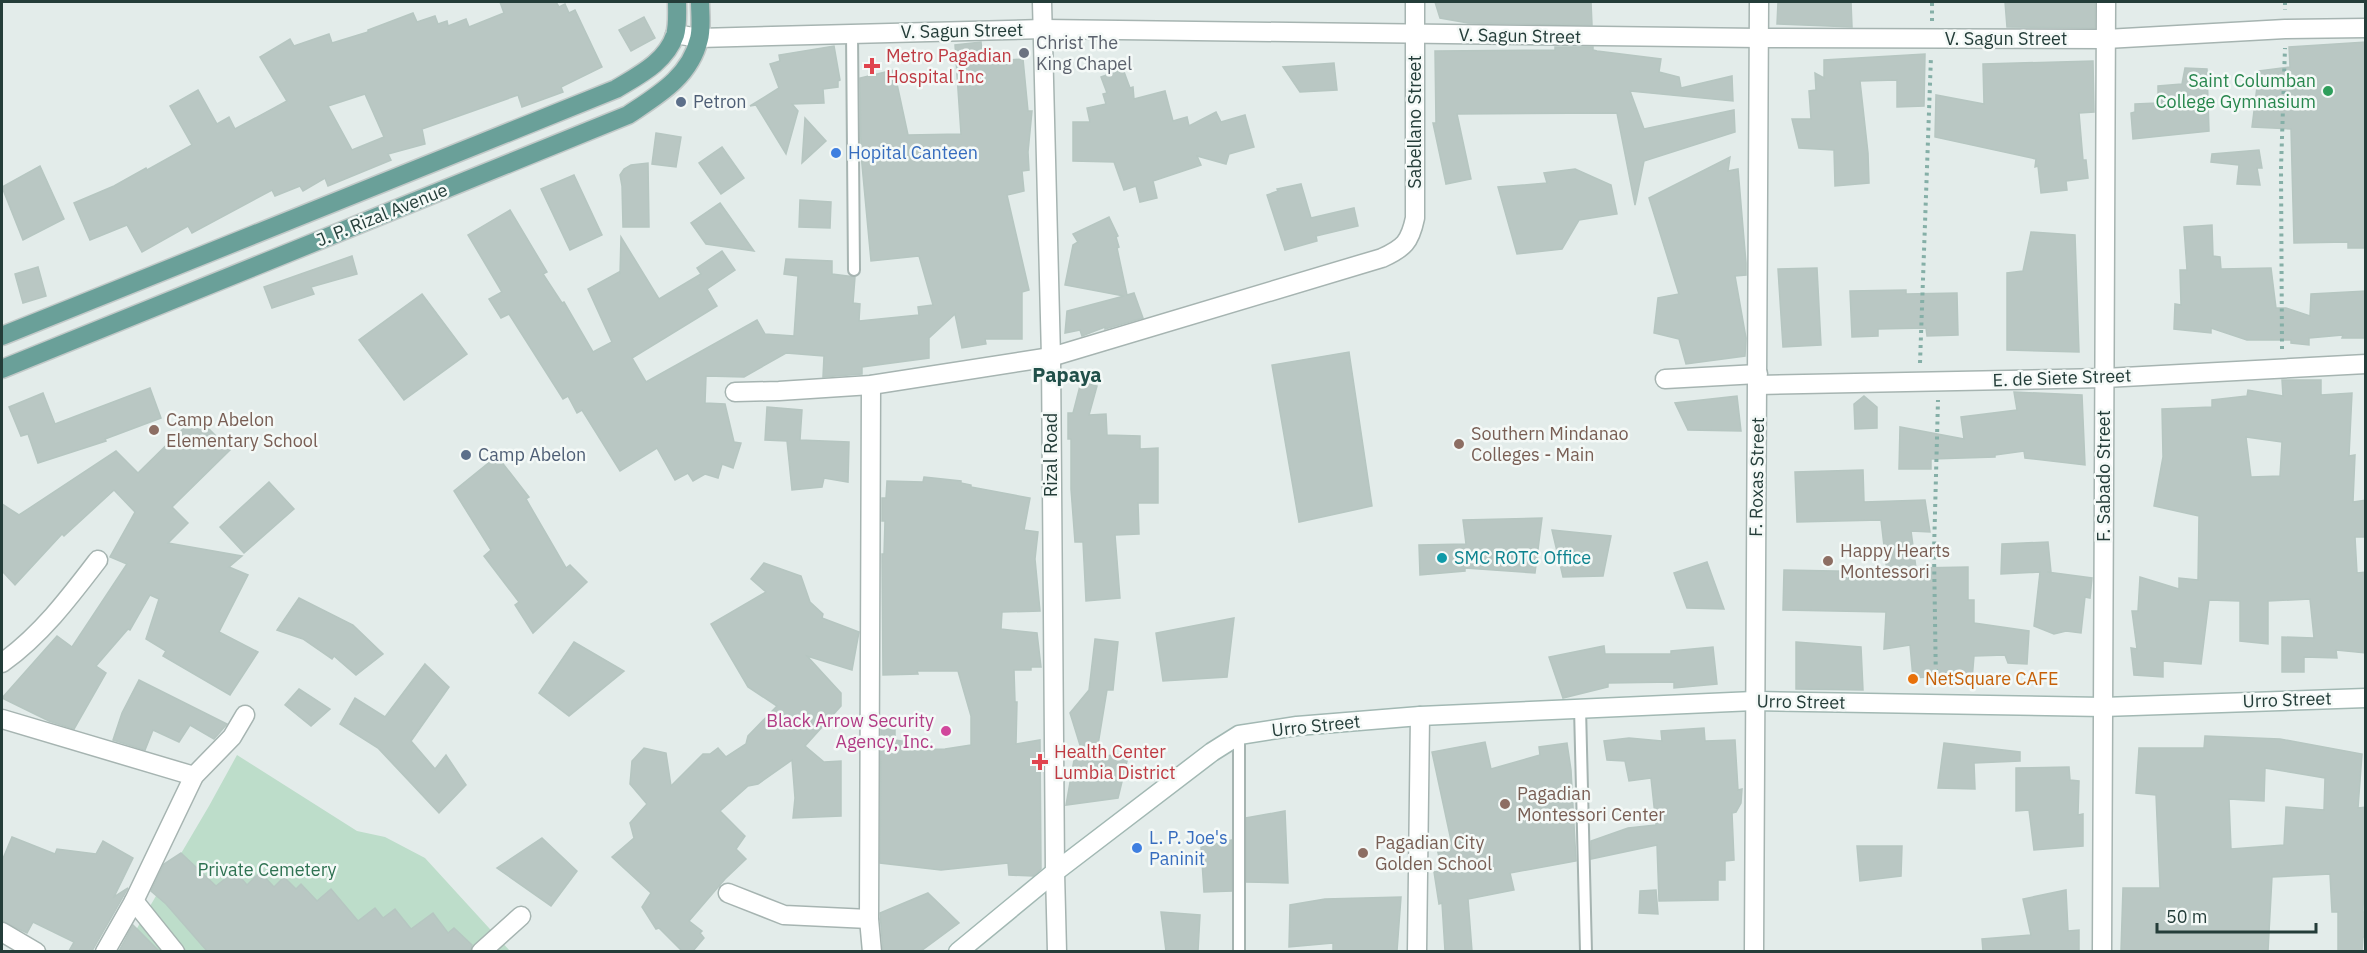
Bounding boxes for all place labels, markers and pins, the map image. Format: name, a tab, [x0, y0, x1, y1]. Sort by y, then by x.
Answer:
place label: Christ The King Chapel	[1036, 31, 1132, 75]
place label: Metro Pagadian Hospital Inc	[886, 44, 1012, 88]
marker: Christ The King Chapel	[1017, 46, 1031, 60]
marker: Metro Pagadian Hospital Inc	[863, 57, 881, 75]
place label: Saint Columban College Gymnasium	[2155, 69, 2316, 113]
marker: Saint Columban College Gymnasium	[2321, 84, 2335, 98]
place label: Petron	[693, 90, 747, 113]
marker: Petron	[674, 95, 688, 109]
place label: Hopital Canteen	[848, 141, 978, 164]
marker: Hopital Canteen	[829, 146, 843, 160]
place label: Camp Abelon Elementary School	[166, 408, 318, 452]
place label: Southern Mindanao Colleges - Main	[1471, 422, 1629, 466]
marker: Camp Abelon Elementary School	[147, 423, 161, 437]
marker: Southern Mindanao Colleges - Main	[1452, 437, 1466, 451]
place label: Camp Abelon	[478, 443, 586, 466]
marker: Camp Abelon	[459, 448, 473, 462]
place label: Happy Hearts Montessori	[1840, 539, 1950, 583]
place label: SMC ROTC Office	[1454, 546, 1591, 569]
marker: SMC ROTC Office	[1435, 551, 1449, 565]
marker: Happy Hearts Montessori	[1821, 554, 1835, 568]
place label: NetSquare CAFE	[1925, 667, 2059, 690]
marker: NetSquare CAFE	[1906, 672, 1920, 686]
place label: Black Arrow Security Agency, Inc.	[766, 709, 934, 753]
marker: Black Arrow Security Agency, Inc.	[939, 724, 953, 738]
place label: Health Center Lumbia District	[1054, 740, 1176, 784]
marker: Health Center Lumbia District	[1031, 753, 1049, 771]
place label: Pagadian Montessori Center	[1517, 782, 1665, 826]
marker: Pagadian Montessori Center	[1498, 797, 1512, 811]
place label: L. P. Joe's Paninit	[1149, 826, 1228, 870]
place label: Pagadian City Golden School	[1375, 831, 1492, 875]
marker: L. P. Joe's Paninit	[1130, 841, 1144, 855]
marker: Pagadian City Golden School	[1356, 846, 1370, 860]

